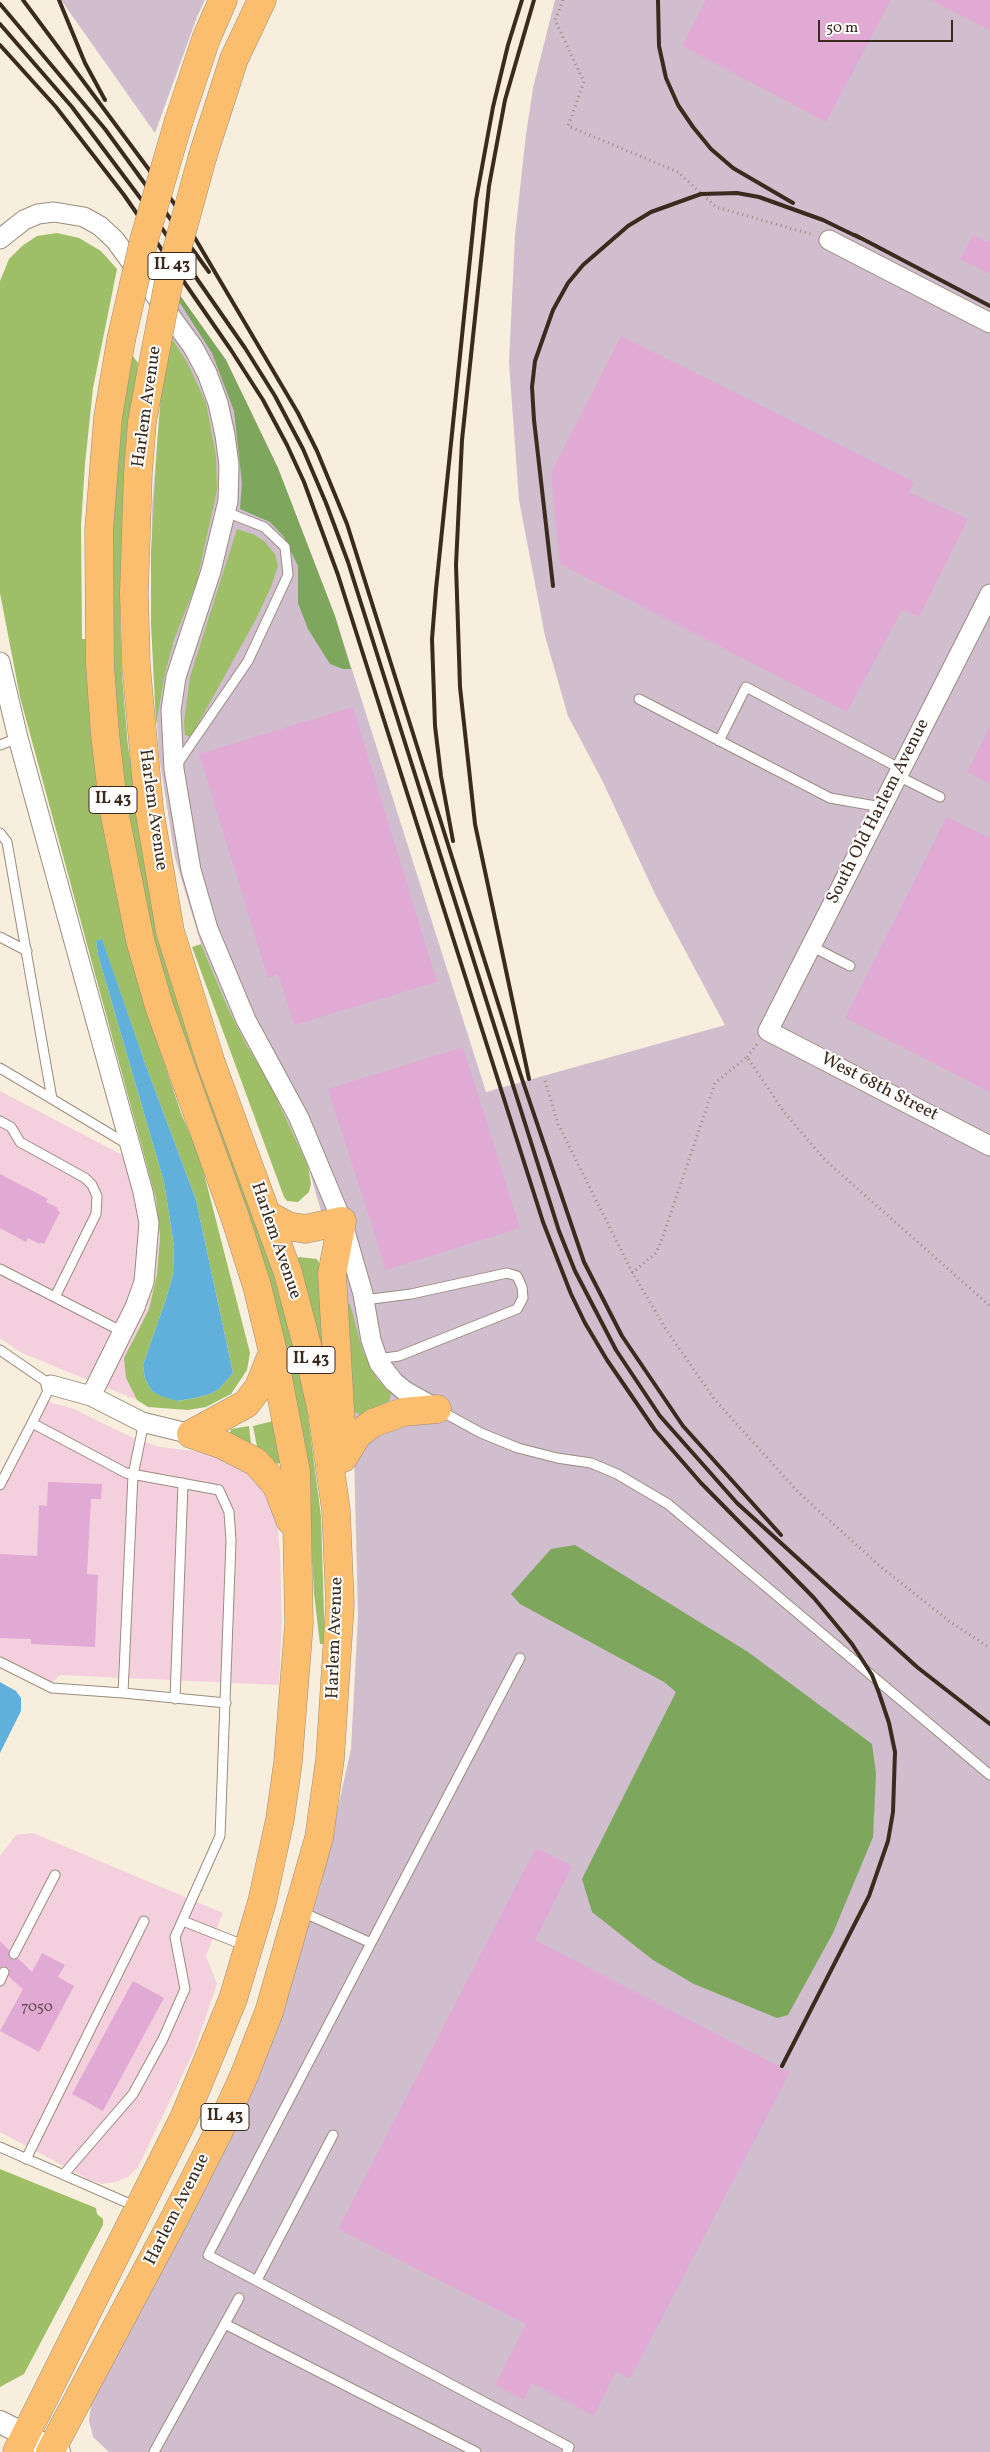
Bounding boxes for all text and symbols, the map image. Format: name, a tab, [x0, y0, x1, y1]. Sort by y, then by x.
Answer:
scale bar	[820, 10, 955, 42]
text: 50 m	[826, 18, 858, 39]
road number: IL 43	[148, 252, 196, 280]
street label: Harlem Avenue	[129, 345, 167, 469]
street label: South Old Harlem Avenue	[823, 716, 935, 908]
street label: Harlem Avenue	[133, 748, 171, 872]
road number: IL 43	[89, 786, 137, 814]
street label: West 68th Street	[817, 1049, 941, 1127]
street label: Harlem Avenue	[245, 1180, 305, 1302]
road number: IL 43	[287, 1346, 335, 1374]
street label: Harlem Avenue	[323, 1576, 349, 1700]
house number: 7050	[21, 1999, 53, 2017]
road number: IL 43	[201, 2104, 249, 2130]
street label: Harlem Avenue	[141, 2151, 215, 2269]

